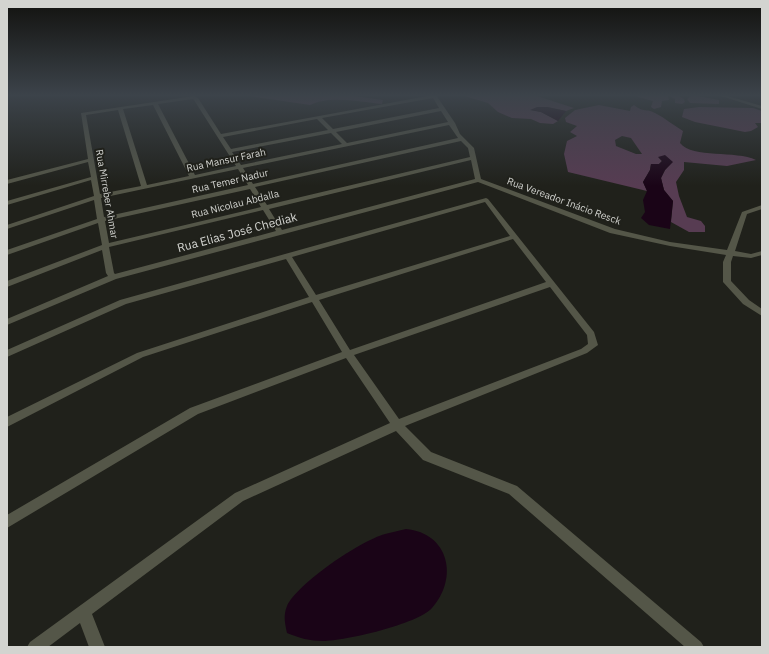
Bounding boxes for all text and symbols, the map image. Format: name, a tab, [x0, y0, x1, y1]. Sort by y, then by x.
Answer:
street label: Rua Mansur Farah	[185, 145, 267, 175]
street label: Rua Mirreber Ahmar	[93, 148, 121, 240]
street label: Rua Temer Nadur	[190, 166, 270, 196]
street label: Rua Vereador Inácio Resck	[505, 174, 623, 228]
street label: Rua Nicolau Abdalla	[190, 187, 281, 221]
street label: Rua Elias José Chediak	[175, 209, 299, 255]

